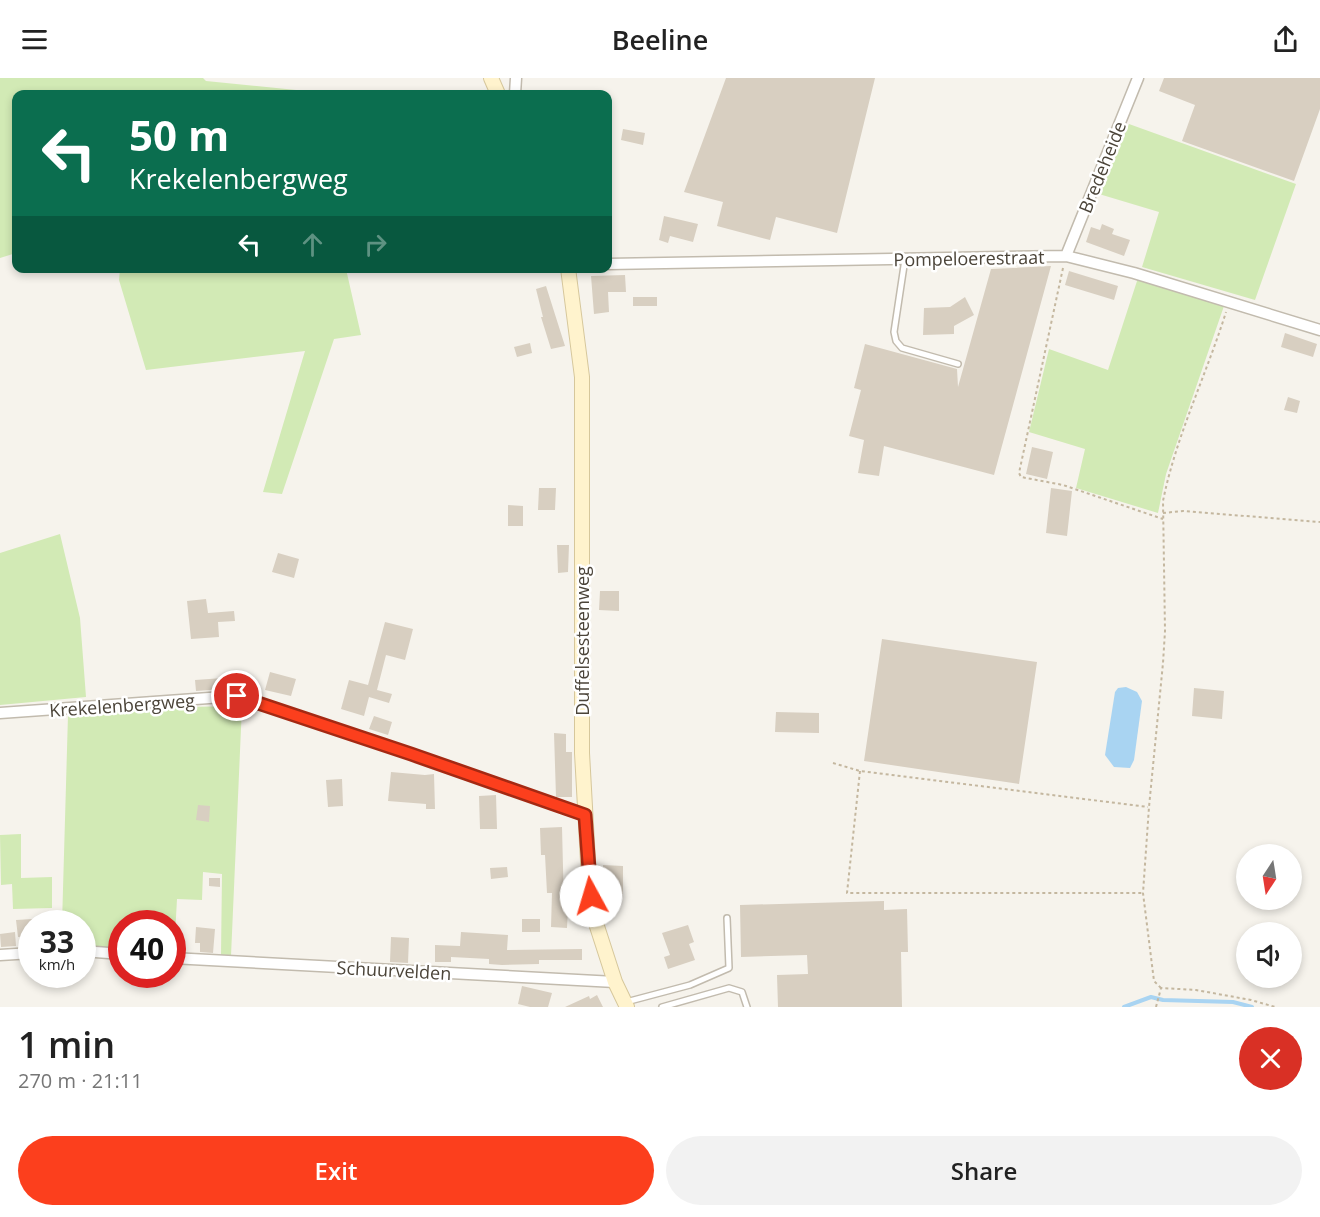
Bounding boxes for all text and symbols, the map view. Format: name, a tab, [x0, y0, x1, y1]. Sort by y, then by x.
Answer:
text: Beeline	[612, 21, 708, 58]
icon: menu	[18, 23, 51, 56]
icon: share	[1269, 23, 1302, 56]
text: 50 m	[129, 106, 229, 163]
icon: left	[30, 114, 108, 192]
street label: Bredeheide	[1073, 118, 1131, 216]
text: Krekelenbergweg	[129, 160, 348, 197]
icon: left	[233, 228, 266, 261]
icon: ahead	[296, 228, 329, 261]
icon: right	[359, 228, 392, 261]
street label: Pompeloerestraat	[893, 245, 1045, 271]
street label: Duffelsesteenweg	[570, 566, 594, 716]
pin	[211, 670, 262, 721]
icon: arrive	[220, 679, 253, 712]
street label: Krekelenbergweg	[48, 688, 196, 722]
north arrow	[1236, 844, 1302, 910]
map controls	[1236, 844, 1302, 988]
position arrow	[559, 864, 623, 928]
speed limit sign: 40	[108, 910, 186, 988]
text: 33	[40, 921, 74, 962]
button: sound	[1236, 922, 1302, 988]
text: km/h	[39, 954, 75, 974]
street label: Schuurvelden	[336, 955, 452, 985]
text: 1 min	[18, 1020, 115, 1069]
button: close	[1239, 1027, 1302, 1090]
text: 270 m · 21:11	[18, 1067, 143, 1094]
button: Exit	[18, 1136, 654, 1205]
button: Share	[666, 1136, 1302, 1205]

